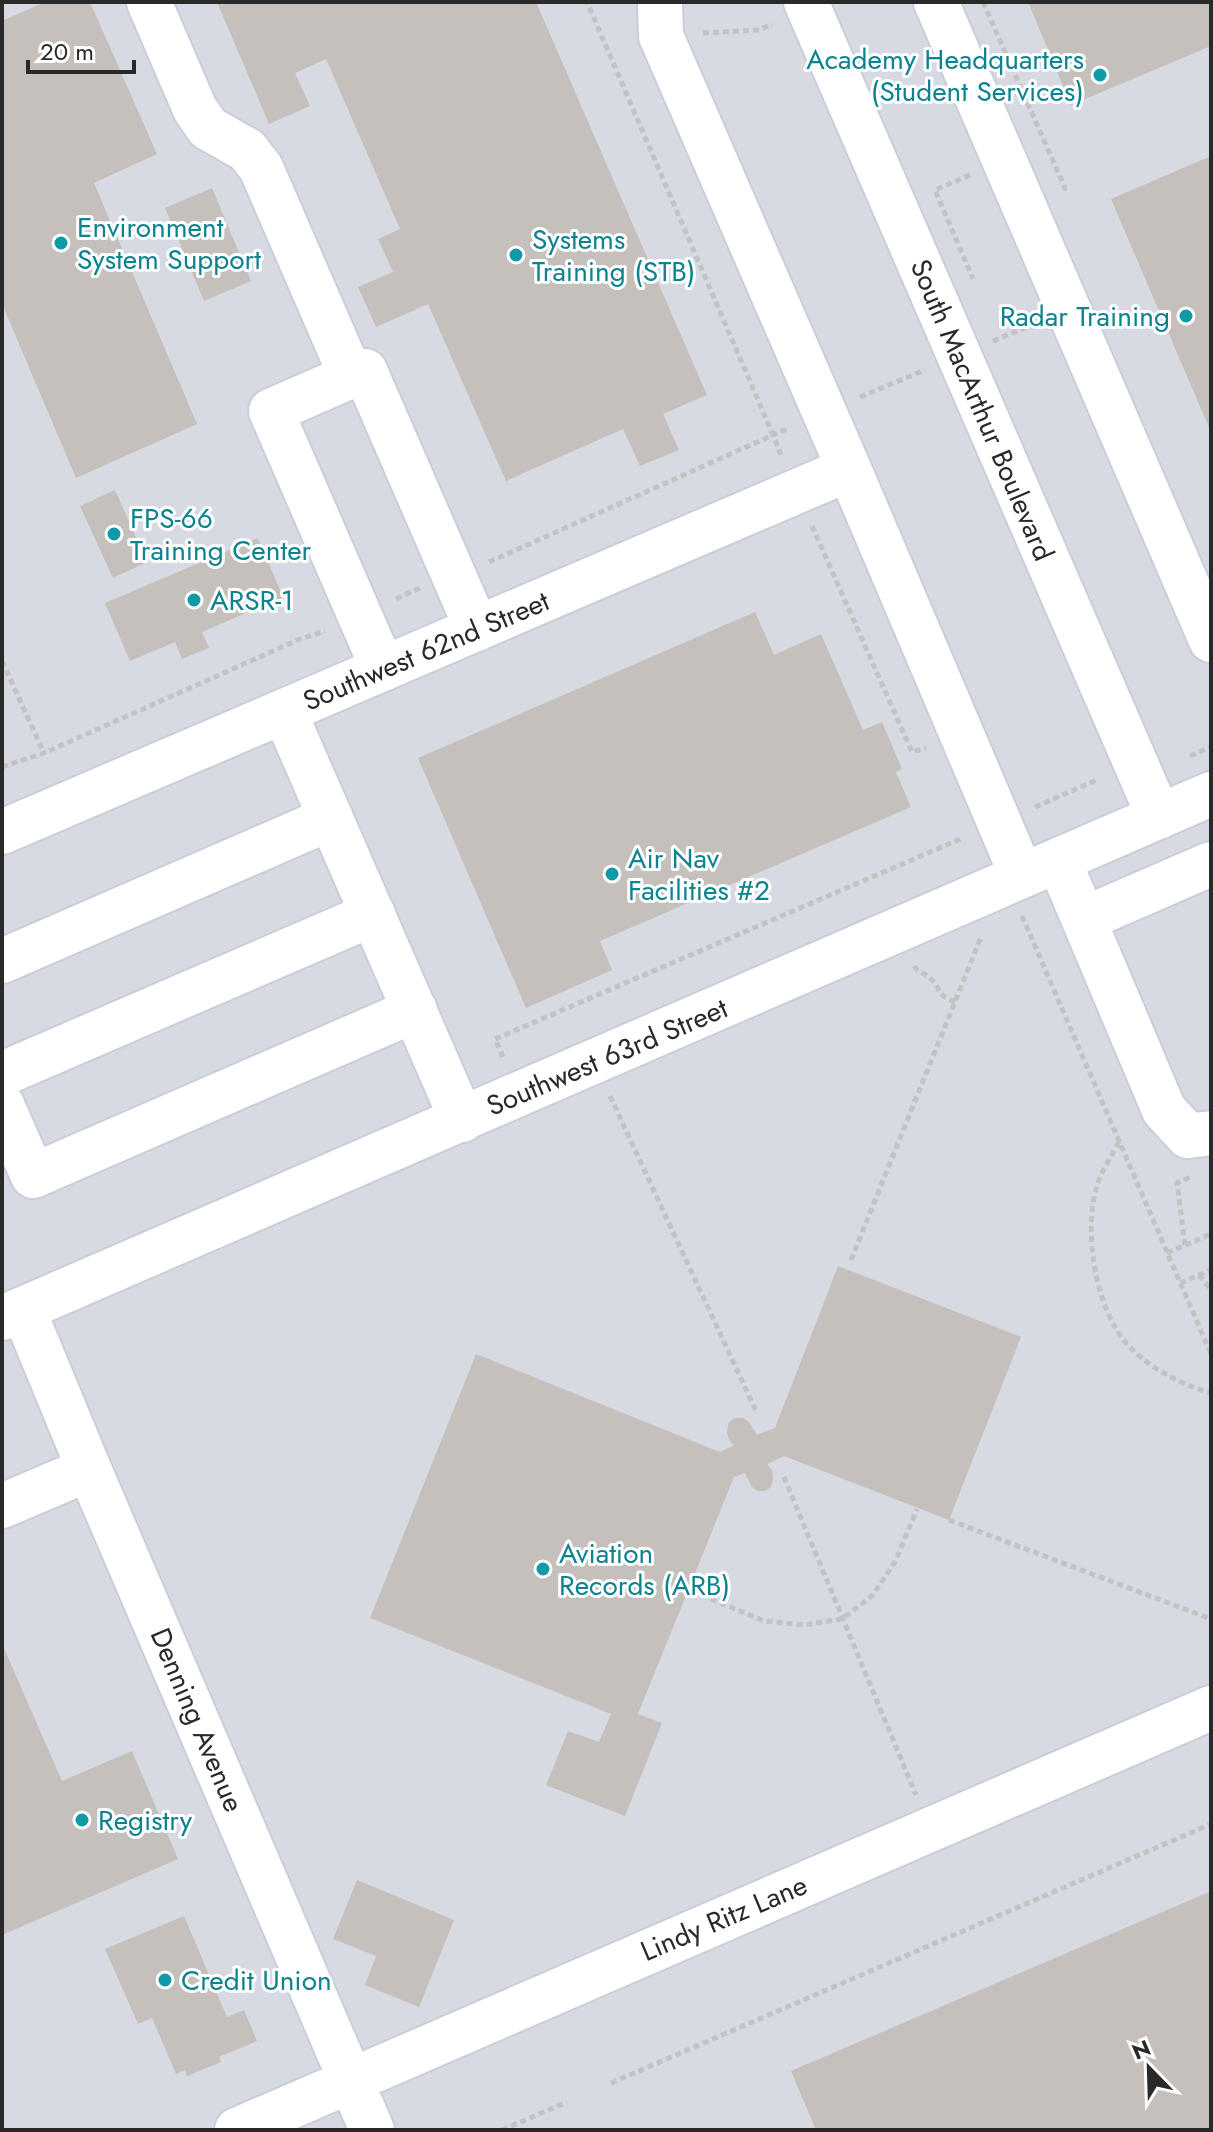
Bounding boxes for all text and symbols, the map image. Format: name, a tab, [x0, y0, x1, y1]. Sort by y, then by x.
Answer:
scale bar	[28, 24, 134, 74]
text: 20 m	[40, 34, 94, 69]
place label: Academy Headquarters (Student Services)	[806, 39, 1084, 112]
marker: Academy Headquarters (Student Services)	[1091, 66, 1109, 84]
place label: Environment System Support	[77, 207, 261, 280]
place label: Systems Training (STB)	[532, 219, 696, 292]
marker: Environment System Support	[52, 234, 70, 252]
marker: Systems Training (STB)	[507, 246, 525, 264]
street label: South MacArthur Boulevard	[900, 253, 1064, 567]
place label: Radar Training	[1000, 296, 1170, 337]
marker: Radar Training	[1177, 307, 1195, 325]
place label: FPS-66 Training Center	[130, 498, 312, 571]
marker: FPS-66 Training Center	[105, 525, 123, 543]
place label: ARSR-1	[210, 580, 294, 621]
street label: Southwest 62nd Street	[296, 580, 556, 721]
marker: ARSR-1	[185, 591, 203, 609]
place label: Air Nav Facilities #2	[628, 838, 770, 911]
marker: Air Nav Facilities #2	[603, 865, 621, 883]
street label: Southwest 63rd Street	[480, 988, 734, 1126]
place label: Aviation Records (ARB)	[559, 1533, 730, 1606]
marker: Aviation Records (ARB)	[534, 1560, 552, 1578]
street label: Denning Avenue	[140, 1622, 254, 1818]
place label: Registry	[98, 1800, 193, 1841]
marker: Registry	[73, 1811, 91, 1829]
street label: Lindy Ritz Lane	[634, 1864, 814, 1972]
place label: Credit Union	[181, 1960, 332, 2001]
marker: Credit Union	[156, 1971, 174, 1989]
north arrow	[1109, 2028, 1189, 2108]
text: N	[1127, 2031, 1155, 2068]

